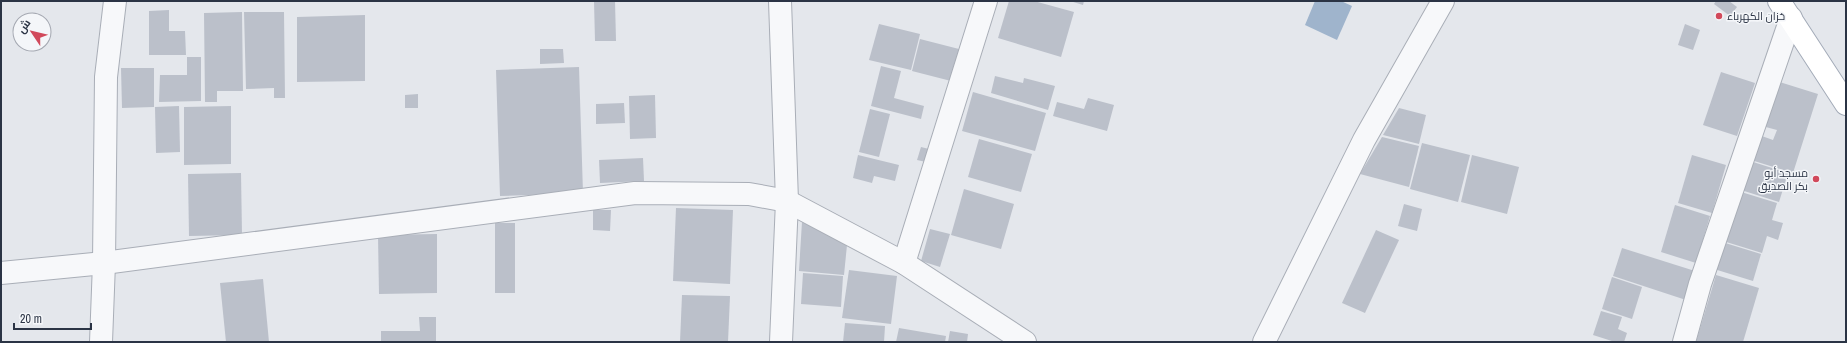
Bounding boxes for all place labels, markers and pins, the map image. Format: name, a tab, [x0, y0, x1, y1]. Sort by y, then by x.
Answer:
place label: خزان الكهرباء	[1727, 9, 1785, 23]
marker: خزان الكهرباء	[1714, 11, 1724, 21]
place label: مسجد أبو بكر الصديق	[1758, 166, 1808, 193]
marker: مسجد أبو بكر الصديق	[1811, 174, 1821, 184]

